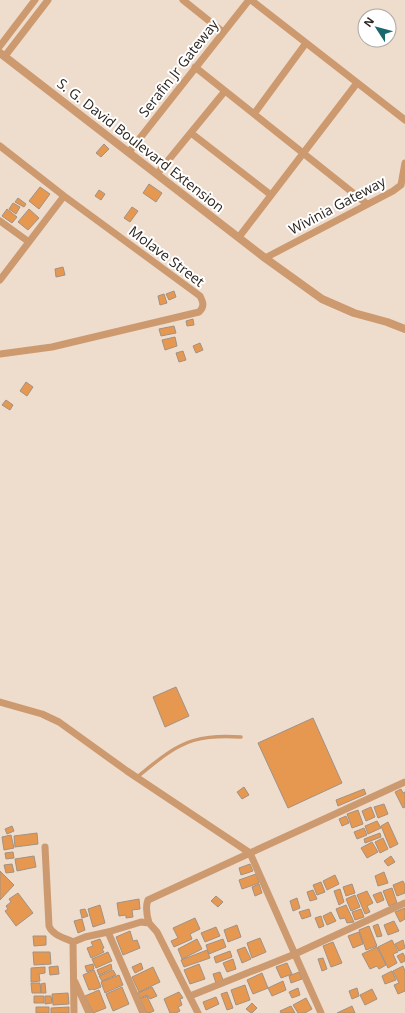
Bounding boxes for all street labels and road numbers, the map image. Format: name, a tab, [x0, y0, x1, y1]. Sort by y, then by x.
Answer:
street label: Serafin Jr Gateway	[134, 14, 223, 121]
street label: S. G. David Boulevard Extension	[54, 74, 228, 216]
street label: Wivinia Gateway	[285, 171, 390, 239]
street label: Molave Street	[125, 221, 209, 291]

